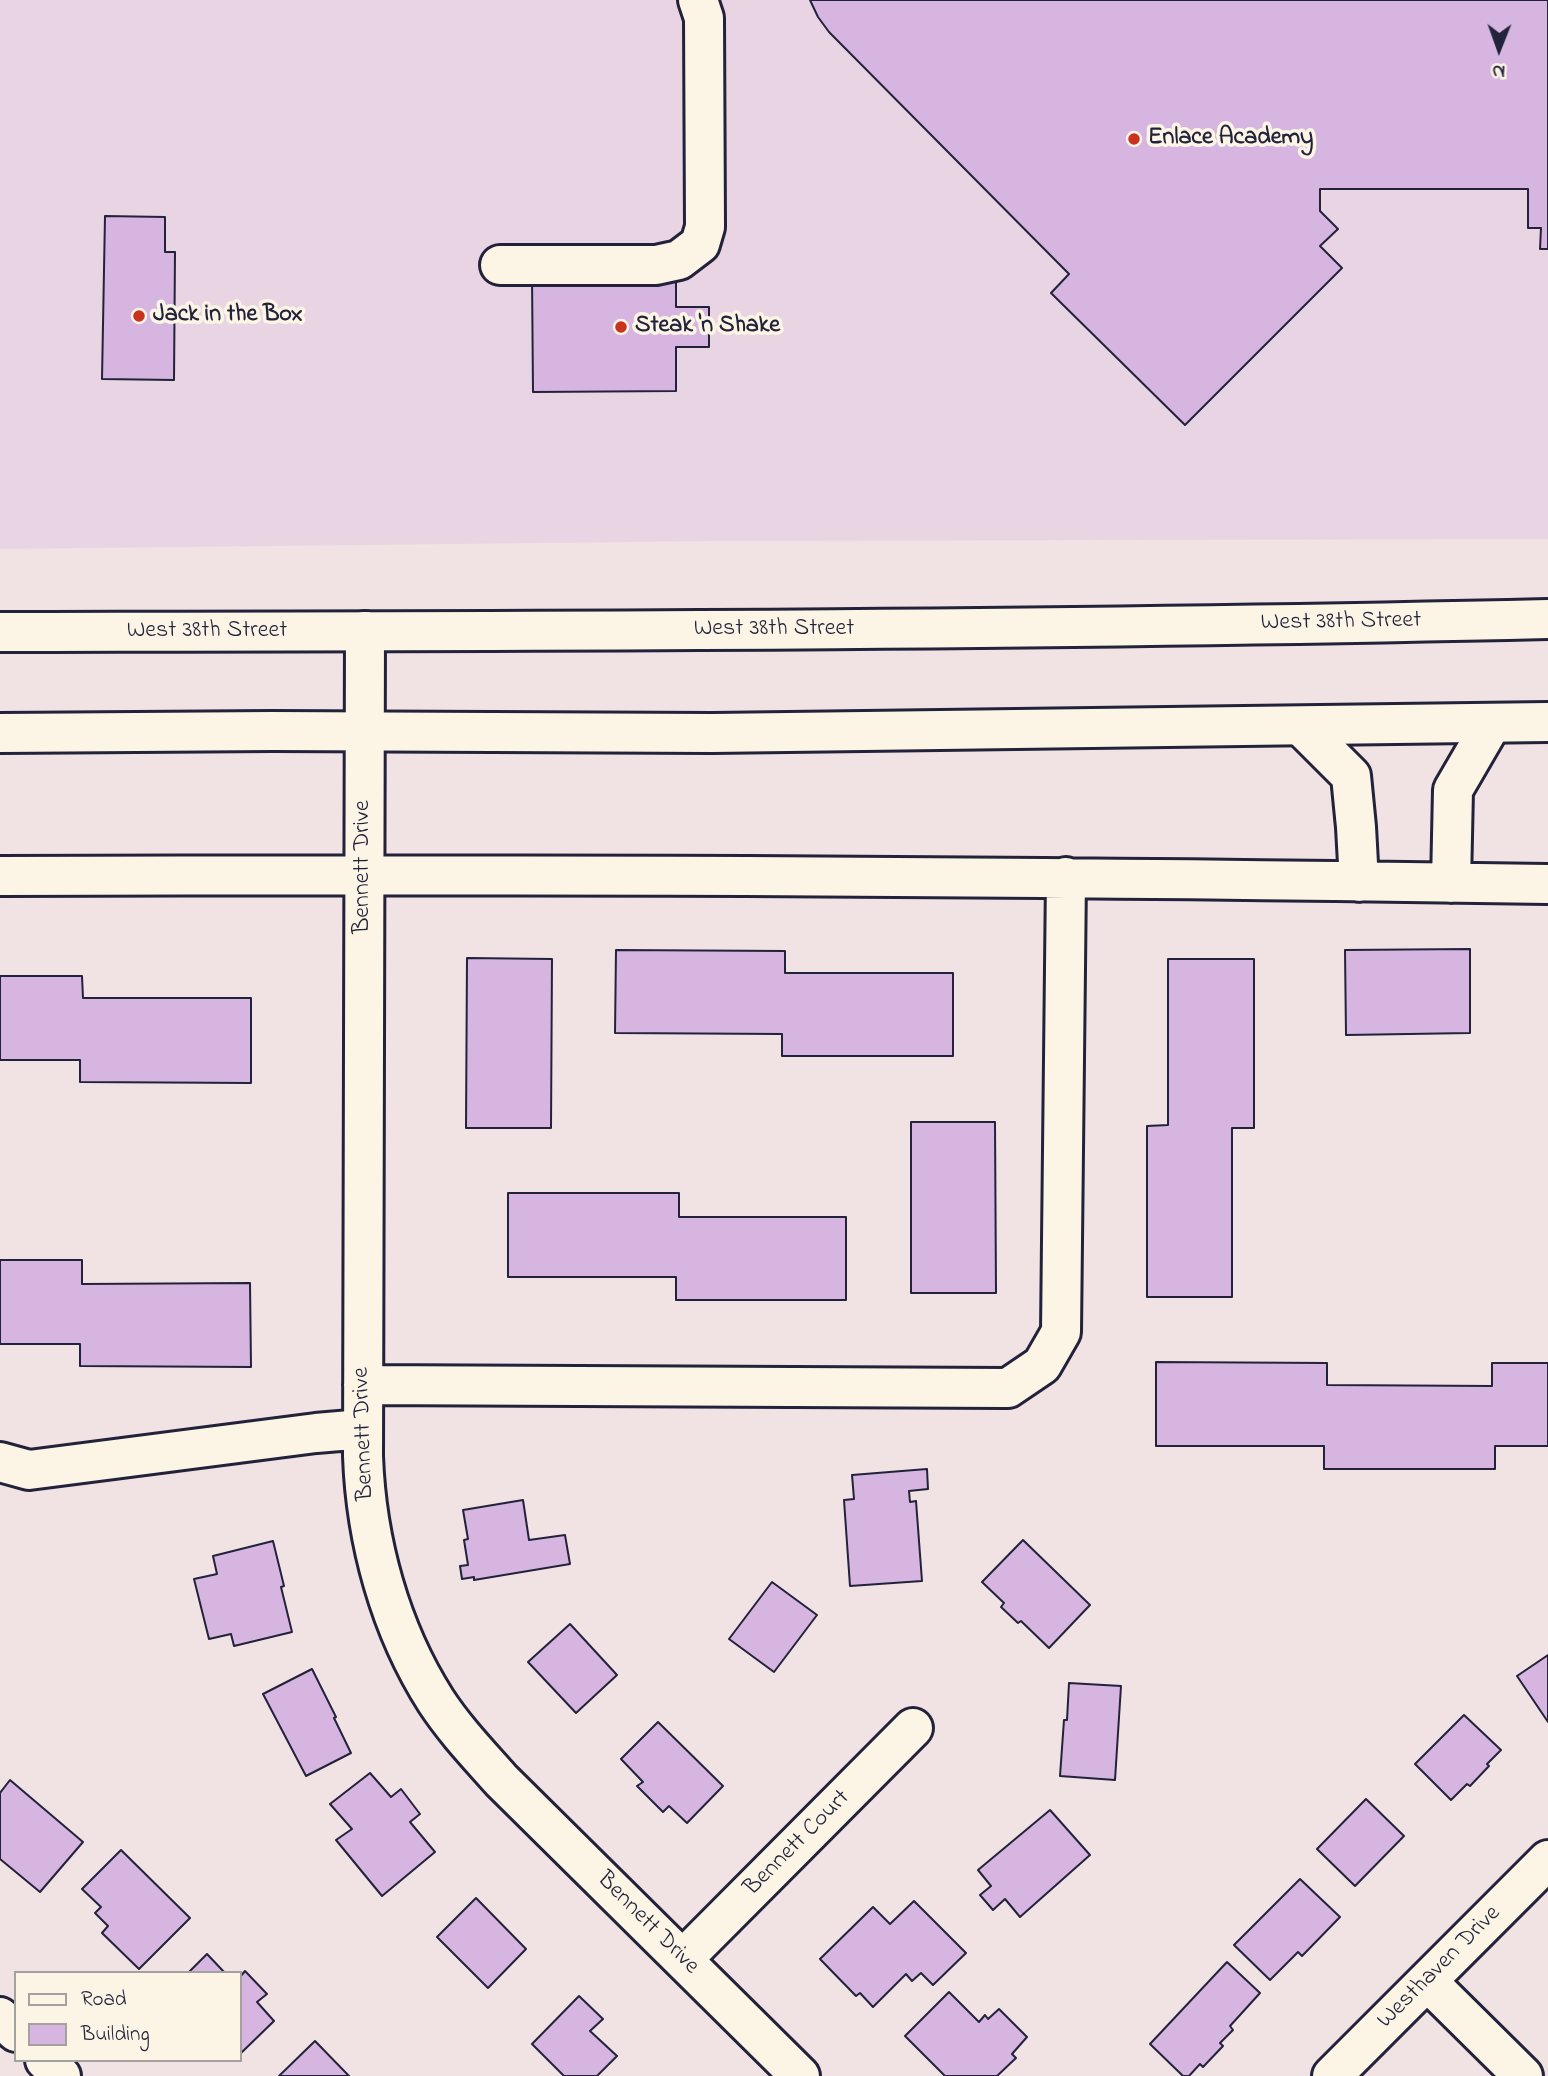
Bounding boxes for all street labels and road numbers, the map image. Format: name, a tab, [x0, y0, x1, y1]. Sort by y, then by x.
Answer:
street label: West 38th Street	[1261, 607, 1421, 639]
street label: West 38th Street	[694, 616, 854, 644]
street label: West 38th Street	[127, 618, 287, 646]
street label: Bennett Drive	[350, 800, 378, 934]
street label: Bennett Drive	[348, 1367, 382, 1501]
street label: Bennett Court	[739, 1785, 857, 1903]
street label: Bennett Drive	[590, 1867, 704, 1981]
street label: Westhaven Drive	[1372, 1900, 1508, 2036]

